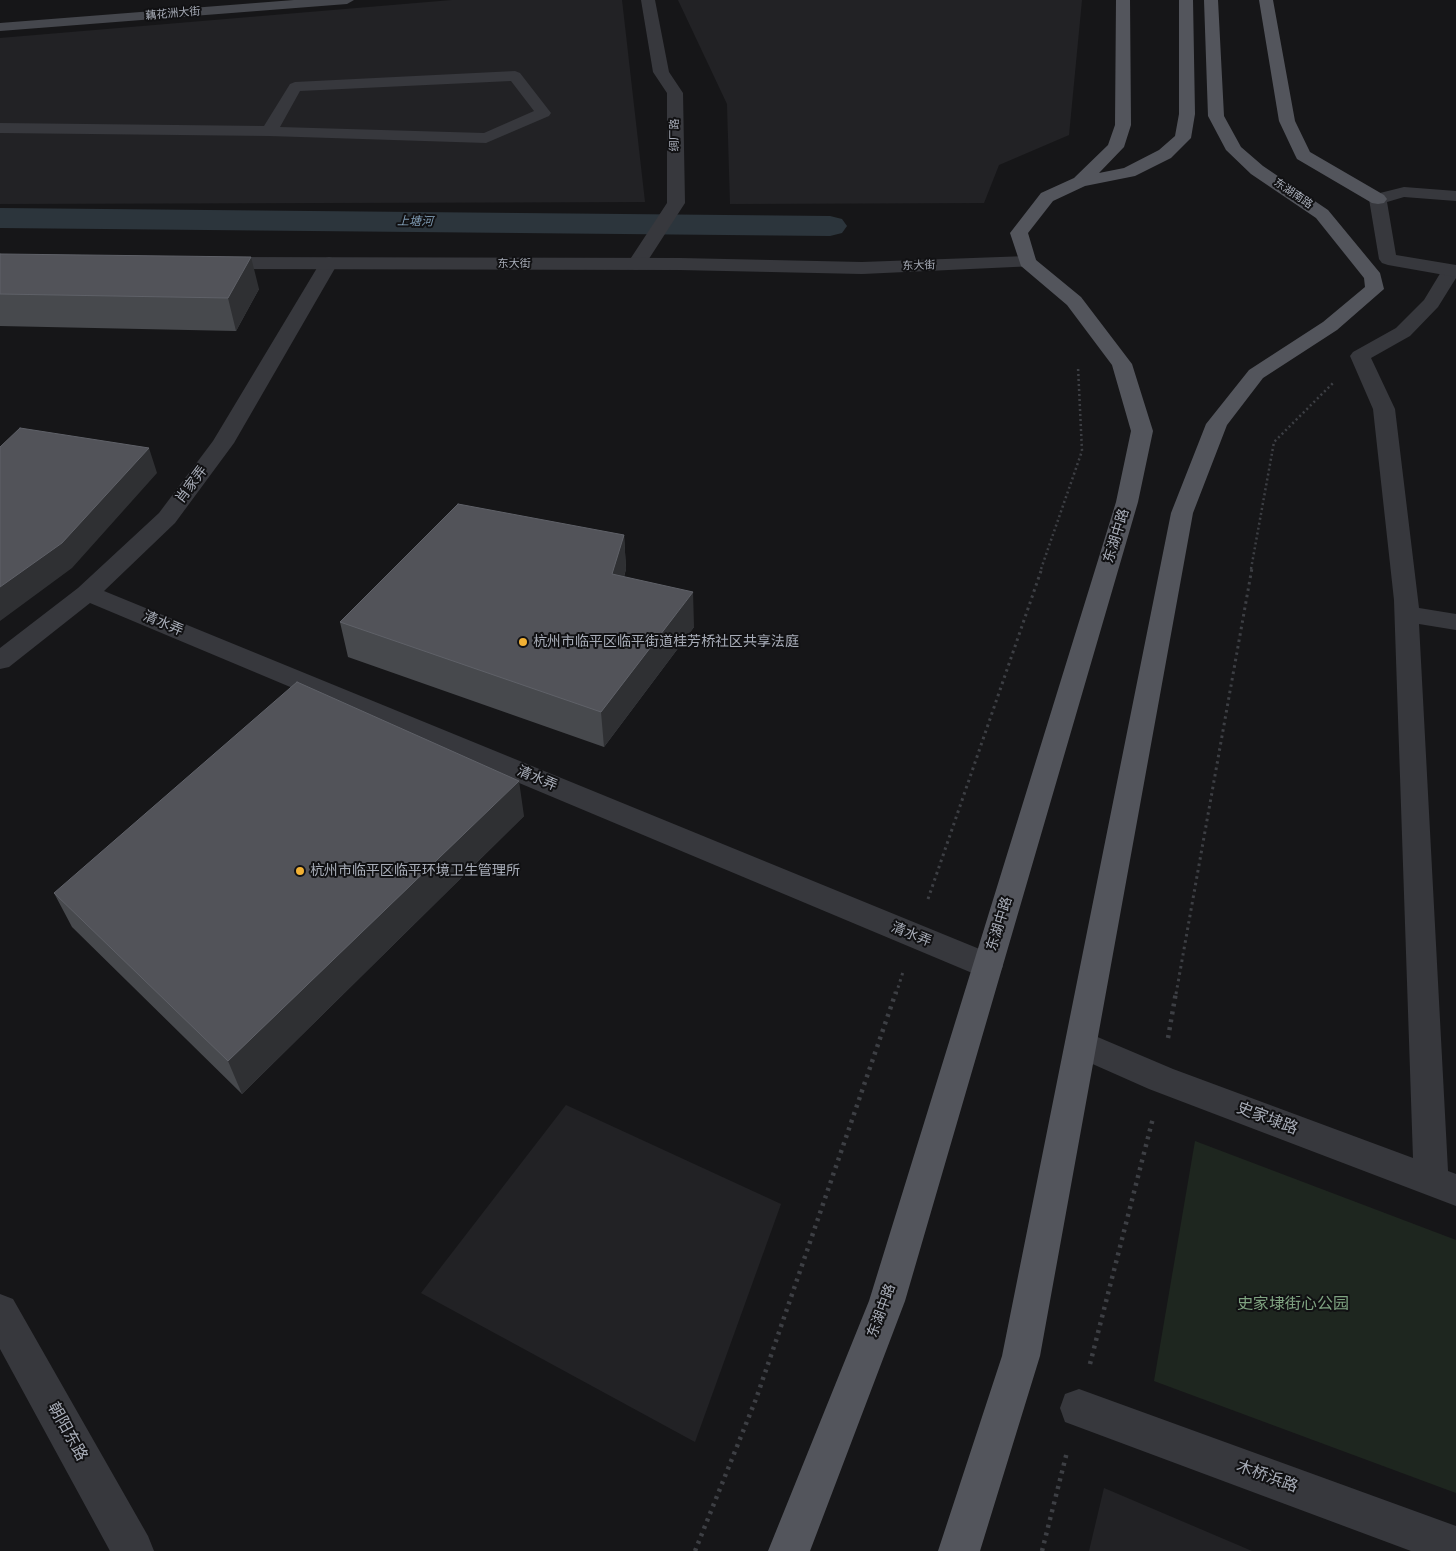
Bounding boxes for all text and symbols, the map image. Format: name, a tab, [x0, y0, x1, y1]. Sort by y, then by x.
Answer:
street label: 藕花洲大街	[145, 5, 201, 23]
street label: 绸厂路	[668, 119, 682, 151]
street label: 东湖南路	[1271, 176, 1315, 212]
water label: 上塘河	[397, 214, 433, 230]
street label: 东大街	[498, 257, 530, 271]
street label: 东大街	[902, 259, 936, 273]
street label: 肖家弄	[173, 463, 211, 507]
street label: 东湖中路	[1101, 507, 1133, 565]
street label: 清水弄	[140, 608, 186, 640]
place label: 杭州市临平区临平街道桂芳桥社区共享法庭	[533, 634, 799, 650]
marker: 杭州市临平区临平街道桂芳桥社区共享法庭	[517, 636, 529, 648]
street label: 清水弄	[514, 763, 560, 795]
place label: 杭州市临平区临平环境卫生管理所	[310, 863, 520, 879]
marker: 杭州市临平区临平环境卫生管理所	[294, 865, 306, 877]
street label: 东湖中路	[984, 895, 1016, 953]
street label: 清水弄	[888, 919, 934, 951]
street label: 史家埭路	[1234, 1099, 1300, 1139]
street label: 东湖中路	[865, 1282, 899, 1340]
park label: 史家埭街心公园	[1237, 1295, 1349, 1315]
street label: 朝阳东路	[43, 1399, 91, 1465]
street label: 木桥浜路	[1234, 1457, 1300, 1497]

